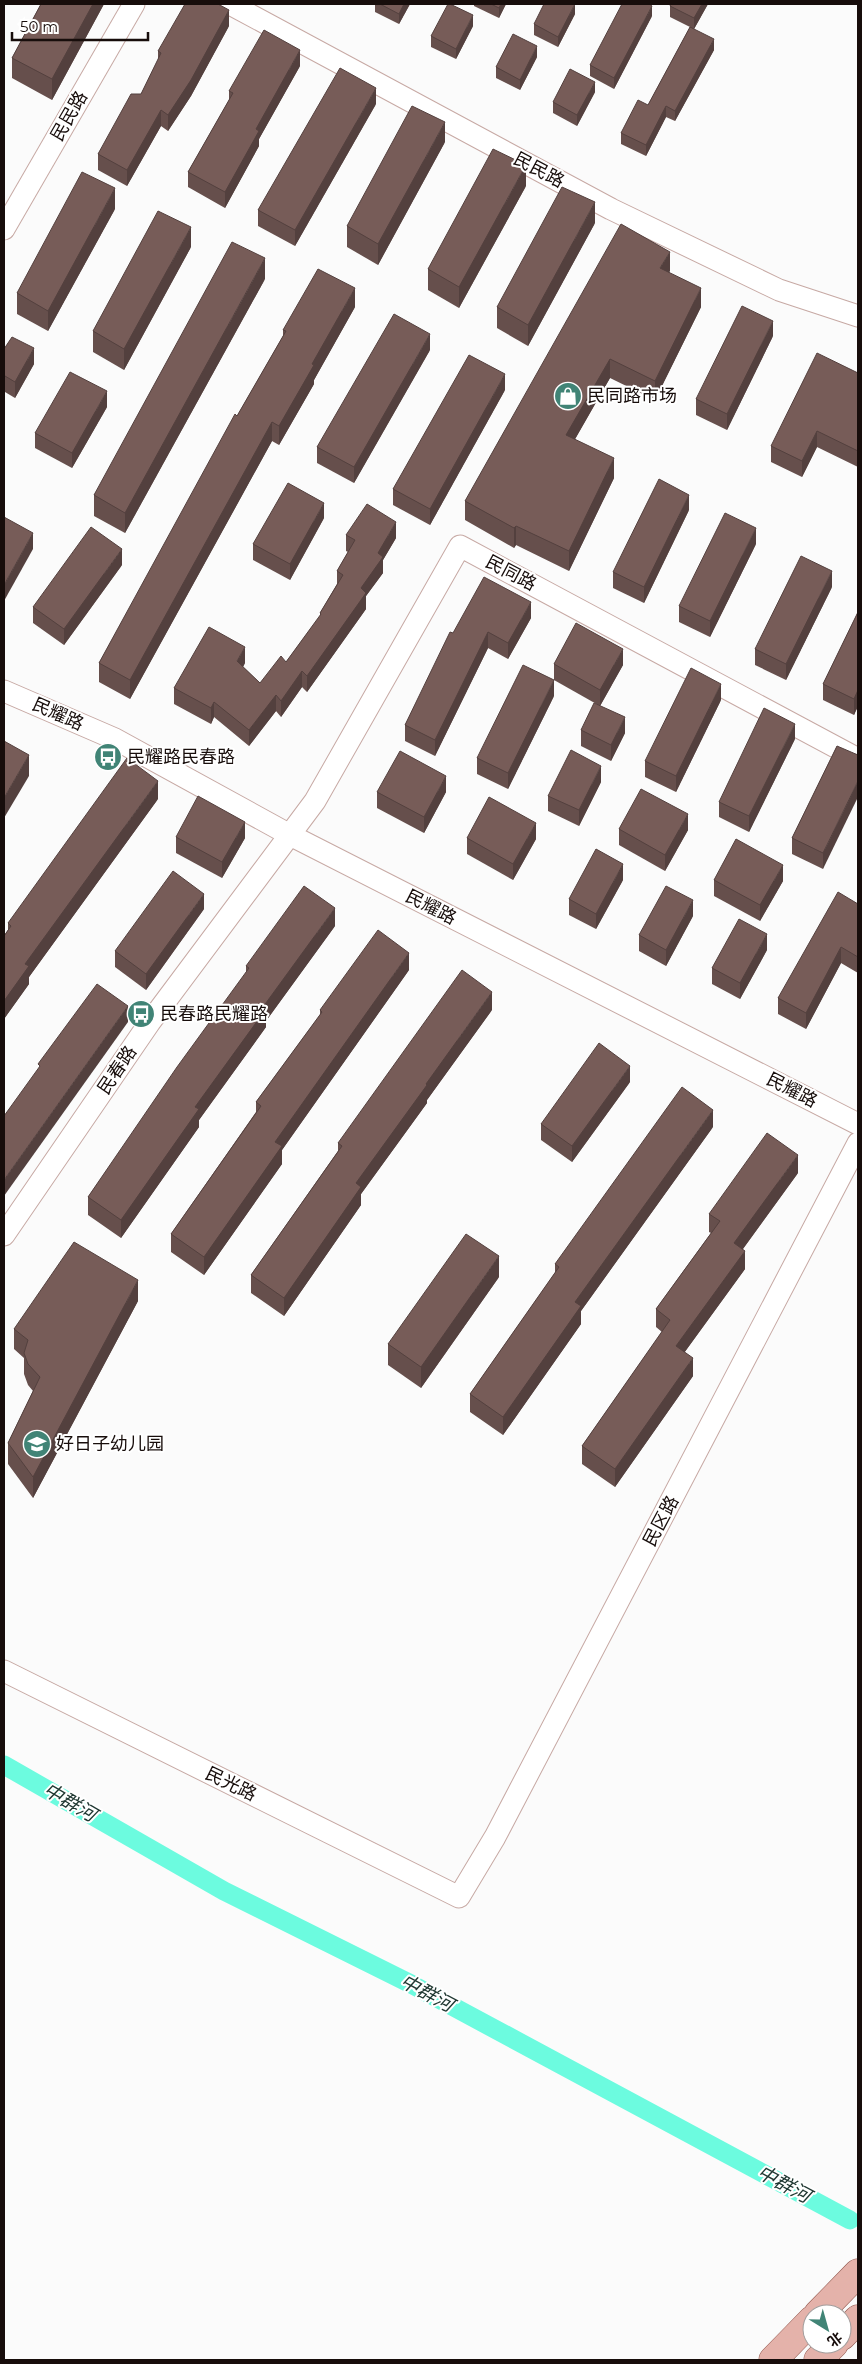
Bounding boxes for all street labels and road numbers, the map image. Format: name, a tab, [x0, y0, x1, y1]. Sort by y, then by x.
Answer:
street label: 民民路	[46, 87, 92, 145]
street label: 民民路	[510, 148, 568, 192]
street label: 民同路	[482, 551, 540, 595]
street label: 民耀路	[29, 693, 87, 735]
street label: 民耀路	[402, 885, 460, 929]
street label: 民春路	[93, 1041, 141, 1099]
street label: 民耀路	[763, 1068, 821, 1112]
street label: 民区路	[639, 1492, 683, 1550]
street label: 民光路	[202, 1762, 260, 1806]

